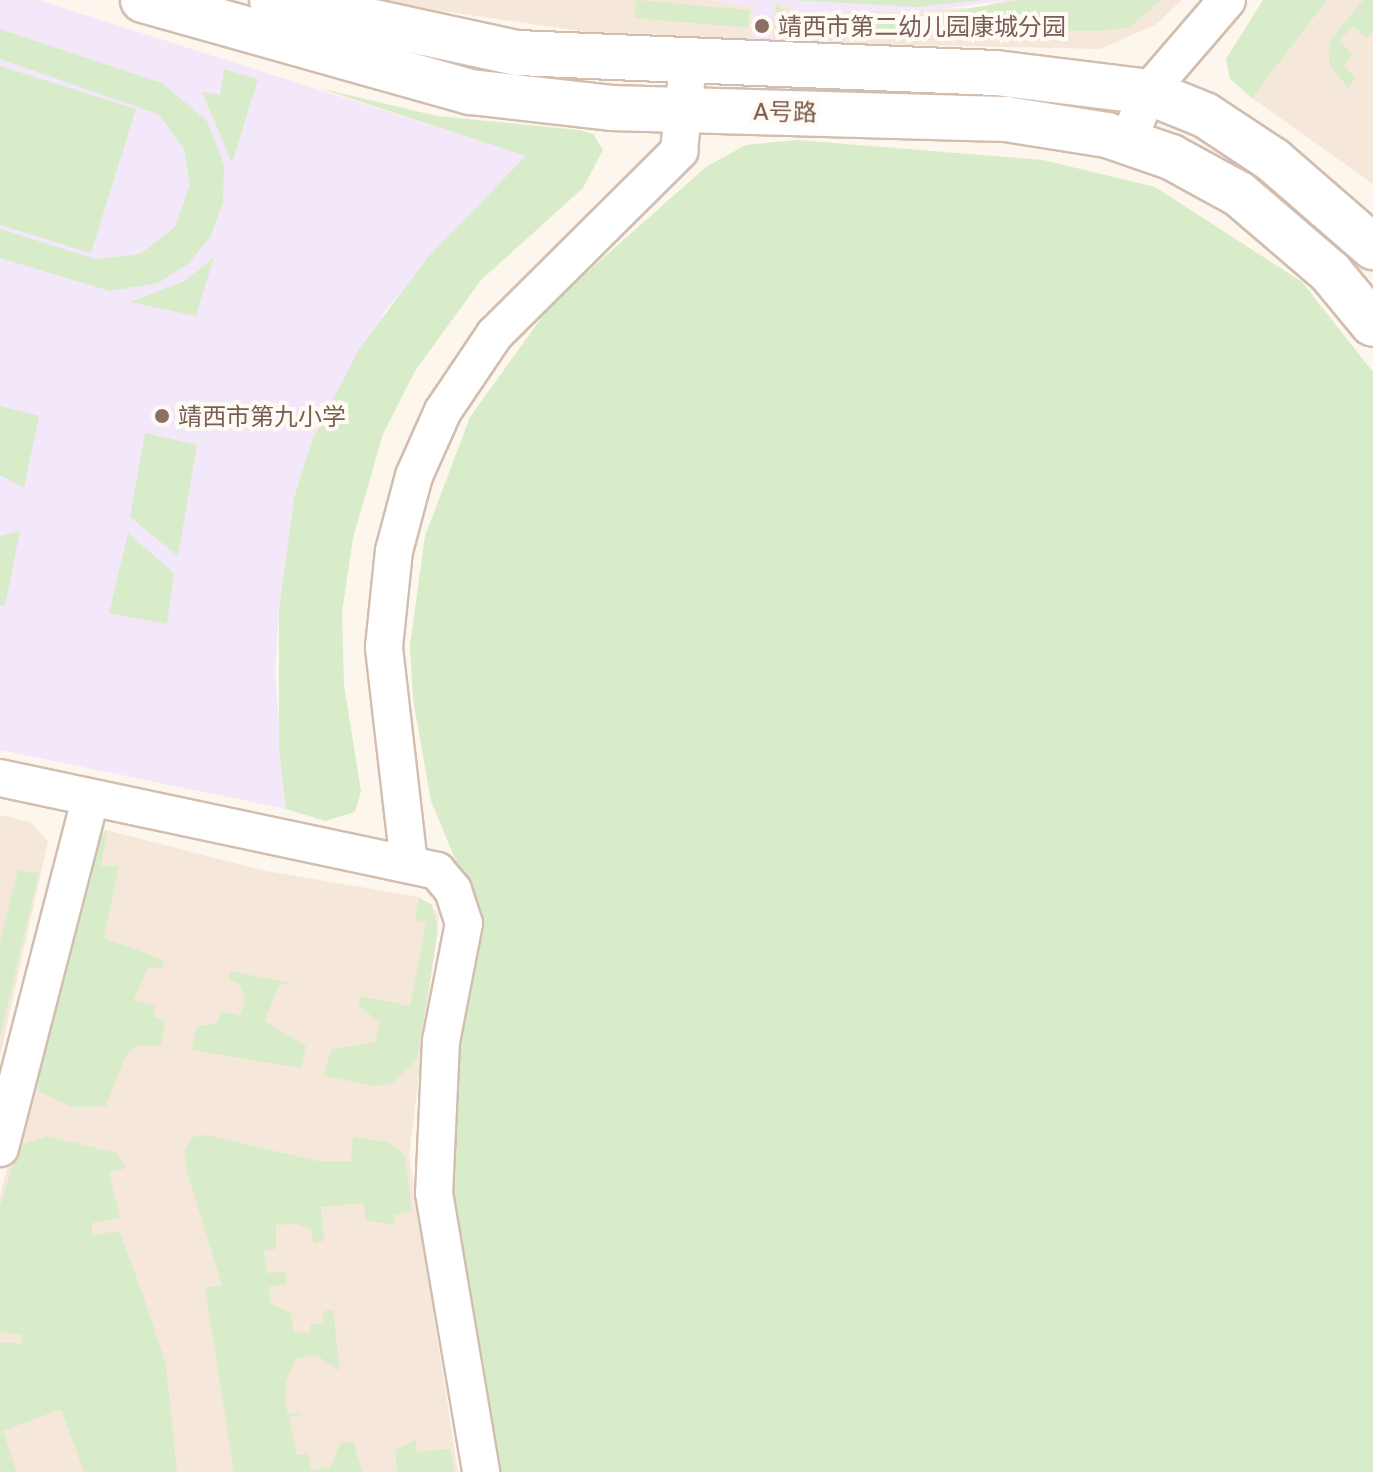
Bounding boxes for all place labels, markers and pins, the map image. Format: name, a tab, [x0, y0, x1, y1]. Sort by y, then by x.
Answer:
place label: 靖西市第二幼儿园康城分园	[778, 12, 1066, 40]
marker: 靖西市第二幼儿园康城分园	[753, 17, 771, 35]
place label: 靖西市第九小学	[178, 402, 346, 430]
marker: 靖西市第九小学	[153, 407, 171, 425]

